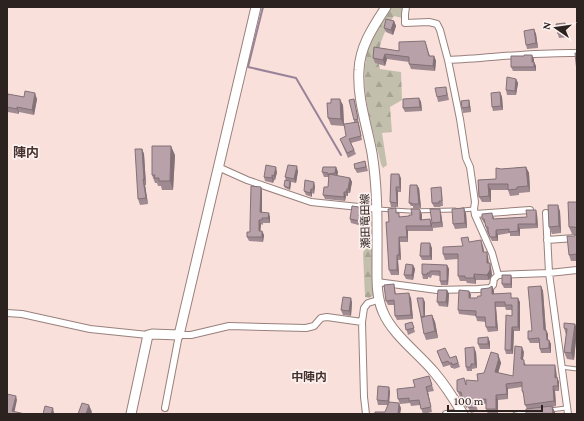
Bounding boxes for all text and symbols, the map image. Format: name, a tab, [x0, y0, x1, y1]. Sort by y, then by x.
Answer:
north arrow	[536, 8, 576, 48]
text: N	[540, 20, 553, 31]
district label: 陣内	[13, 145, 39, 160]
street label: 瀬田竜田線	[359, 193, 371, 249]
district label: 中陣内	[291, 370, 327, 384]
scale bar	[448, 387, 542, 413]
text: 100 m	[454, 394, 484, 408]

